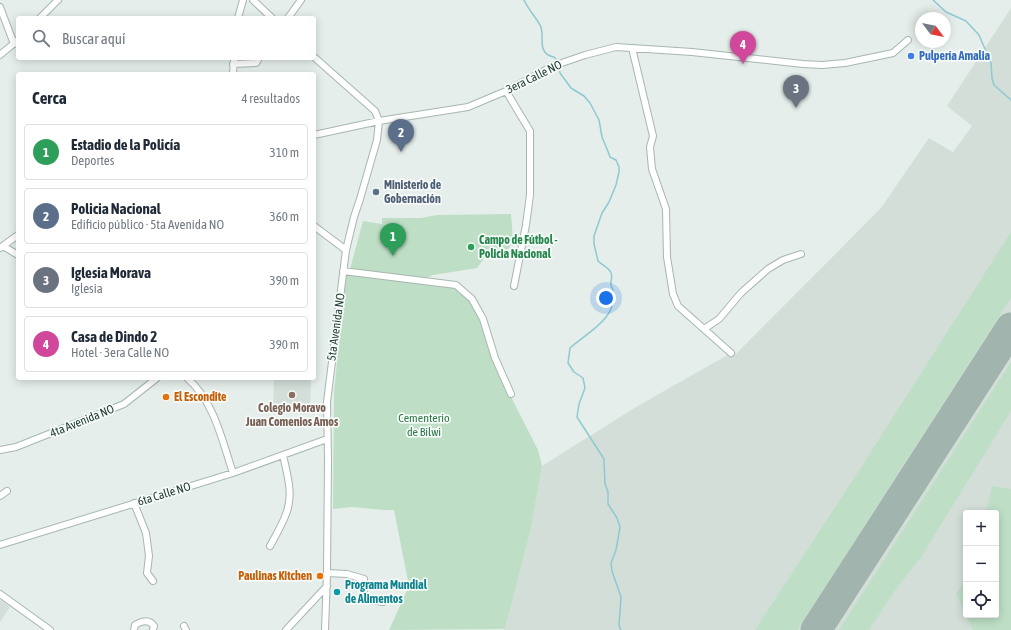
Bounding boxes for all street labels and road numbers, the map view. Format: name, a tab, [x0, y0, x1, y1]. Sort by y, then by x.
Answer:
street label: 3era Calle NO	[504, 58, 564, 96]
street label: 5ta Avenida NO	[324, 292, 348, 362]
street label: 4ta Avenida NO	[48, 402, 116, 440]
street label: 6ta Calle NO	[136, 479, 192, 509]

